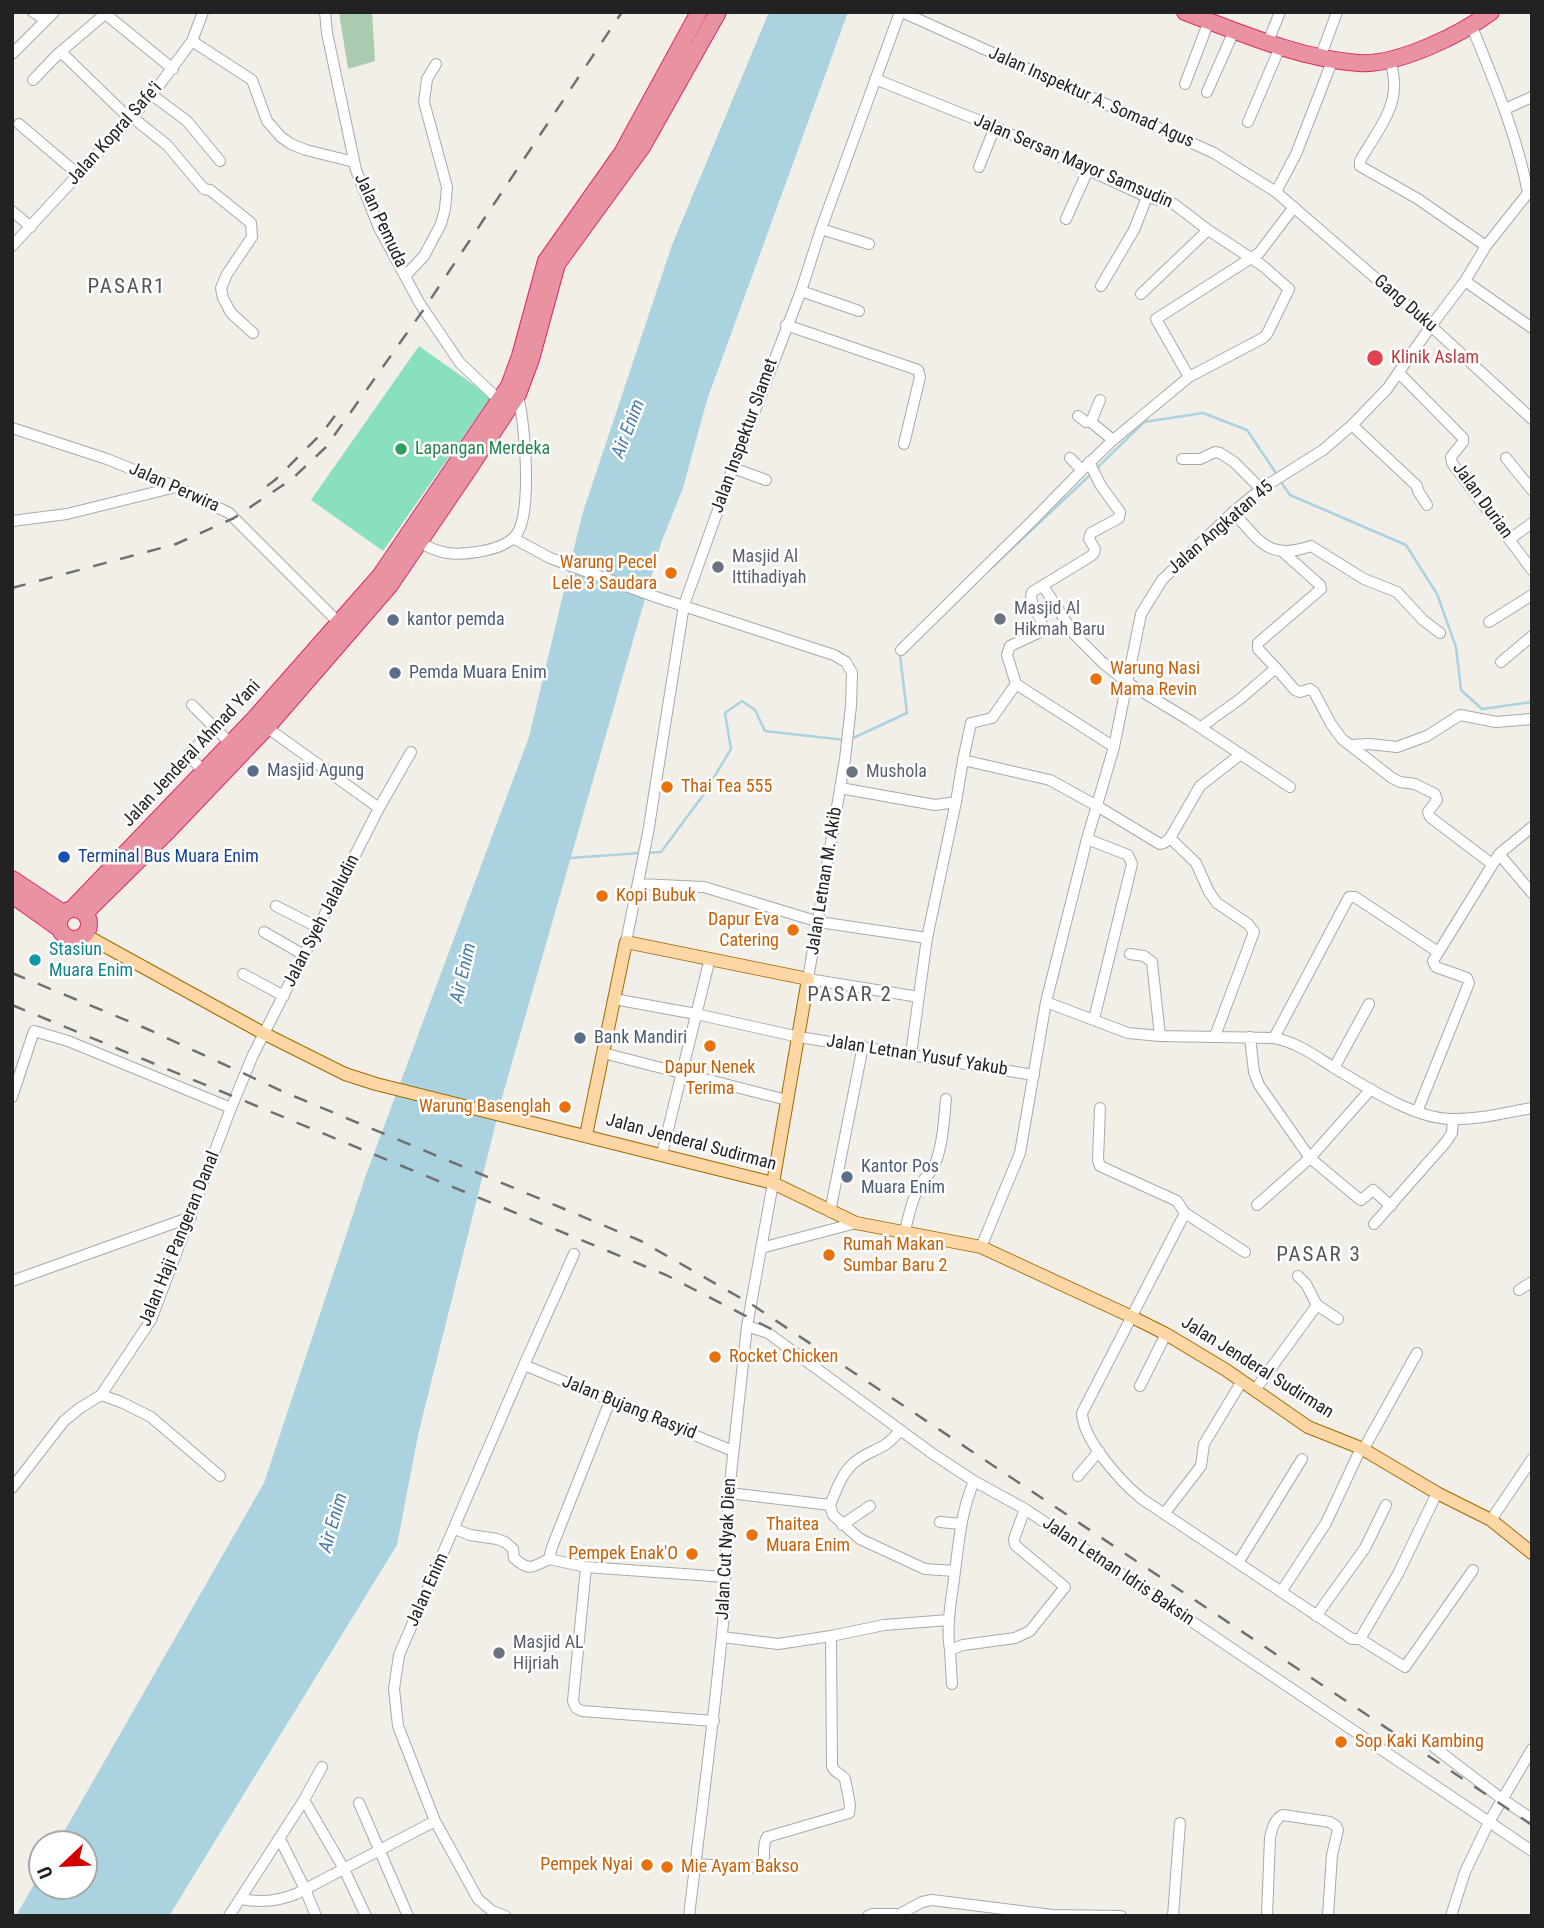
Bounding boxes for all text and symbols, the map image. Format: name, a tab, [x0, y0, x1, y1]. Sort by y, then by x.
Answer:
street label: Jalan Inspektur A. Somad Agus	[985, 43, 1197, 153]
street label: Jalan Kopral Safe'i	[63, 78, 167, 190]
street label: Jalan Sersan Mayor Samsudin	[970, 110, 1176, 214]
street label: Jalan Pemuda	[349, 171, 411, 271]
street label: Gang Duku	[1369, 271, 1441, 337]
district label: PASAR1	[88, 275, 166, 301]
place label: Klinik Aslam	[1391, 347, 1479, 369]
marker: Klinik Aslam	[1365, 348, 1385, 368]
street label: Jalan Inspektur Slamet	[707, 356, 783, 516]
water label: Air Enim	[607, 396, 651, 462]
place label: Lapangan Merdeka	[415, 438, 550, 460]
marker: Lapangan Merdeka	[393, 441, 409, 457]
street label: Jalan Perwira	[126, 459, 222, 517]
street label: Jalan Durian	[1447, 459, 1517, 543]
street label: Jalan Angkatan 45	[1164, 476, 1278, 580]
place label: Masjid Al Ittihadiyah	[732, 546, 806, 588]
place label: Warung Pecel Lele 3 Saudara	[552, 552, 657, 594]
marker: Masjid Al Ittihadiyah	[710, 559, 726, 575]
marker: Warung Pecel Lele 3 Saudara	[663, 565, 679, 581]
place label: Masjid Al Hikmah Baru	[1014, 598, 1105, 640]
place label: kantor pemda	[407, 609, 505, 631]
marker: Masjid Al Hikmah Baru	[992, 611, 1008, 627]
marker: kantor pemda	[385, 612, 401, 628]
place label: Warung Nasi Mama Revin	[1110, 658, 1200, 700]
place label: Pemda Muara Enim	[409, 662, 547, 684]
marker: Pemda Muara Enim	[387, 665, 403, 681]
marker: Warung Nasi Mama Revin	[1088, 671, 1104, 687]
street label: Jalan Jenderal Ahmad Yani	[118, 676, 266, 832]
place label: Masjid Agung	[267, 760, 364, 782]
place label: Mushola	[866, 761, 927, 783]
marker: Masjid Agung	[245, 763, 261, 779]
marker: Mushola	[844, 764, 860, 780]
place label: Thai Tea 555	[681, 776, 772, 798]
marker: Thai Tea 555	[659, 779, 675, 795]
street label: Jalan Letnan M. Akib	[803, 806, 847, 956]
place label: Terminal Bus Muara Enim	[78, 846, 259, 868]
marker: Terminal Bus Muara Enim	[56, 849, 72, 865]
street label: Jalan Syeh Jalaludin	[279, 851, 365, 991]
place label: Kopi Bubuk	[616, 885, 696, 907]
marker: Kopi Bubuk	[594, 888, 610, 904]
place label: Dapur Eva Catering	[708, 909, 779, 951]
marker: Dapur Eva Catering	[785, 922, 801, 938]
place label: Stasiun Muara Enim	[49, 939, 133, 982]
water label: Air Enim	[446, 941, 482, 1005]
marker: Stasiun Muara Enim	[27, 952, 43, 968]
district label: PASAR 2	[808, 983, 892, 1009]
place label: Bank Mandiri	[594, 1027, 687, 1049]
marker: Bank Mandiri	[572, 1030, 588, 1046]
street label: Jalan Letnan Yusuf Yakub	[825, 1031, 1009, 1081]
marker: Dapur Nenek Terima	[702, 1038, 718, 1054]
place label: Dapur Nenek Terima	[665, 1057, 755, 1100]
place label: Warung Basenglah	[419, 1096, 551, 1118]
marker: Warung Basenglah	[557, 1099, 573, 1115]
street label: Jalan Jenderal Sudirman	[603, 1110, 779, 1176]
street label: Jalan Haji Pangeran Danal	[135, 1148, 225, 1330]
place label: Kantor Pos Muara Enim	[861, 1156, 945, 1198]
marker: Kantor Pos Muara Enim	[839, 1169, 855, 1185]
place label: Rumah Makan Sumbar Baru 2	[843, 1234, 947, 1276]
district label: PASAR 3	[1277, 1243, 1361, 1269]
marker: Rumah Makan Sumbar Baru 2	[821, 1247, 837, 1263]
street label: Jalan Jenderal Sudirman	[1177, 1312, 1337, 1424]
place label: Rocket Chicken	[729, 1346, 838, 1368]
marker: Rocket Chicken	[707, 1349, 723, 1365]
street label: Jalan Bujang Rasyid	[559, 1371, 699, 1445]
street label: Jalan Cut Nyak Dien	[712, 1477, 742, 1621]
water label: Air Enim	[315, 1491, 353, 1555]
street label: Jalan Letnan Idris Baksin	[1038, 1513, 1198, 1631]
place label: Thaitea Muara Enim	[766, 1514, 850, 1556]
marker: Thaitea Muara Enim	[744, 1527, 760, 1543]
place label: Pempek Enak'O	[568, 1543, 678, 1565]
marker: Pempek Enak'O	[684, 1546, 700, 1562]
street label: Jalan Enim	[402, 1550, 454, 1630]
place label: Masjid AL Hijriah	[513, 1632, 584, 1674]
marker: Masjid AL Hijriah	[491, 1645, 507, 1661]
place label: Sop Kaki Kambing	[1355, 1731, 1484, 1753]
marker: Sop Kaki Kambing	[1333, 1734, 1349, 1750]
north arrow	[28, 1830, 98, 1900]
place label: Pempek Nyai	[540, 1854, 633, 1876]
place label: Mie Ayam Bakso	[681, 1856, 799, 1878]
marker: Pempek Nyai	[639, 1857, 655, 1873]
marker: Mie Ayam Bakso	[659, 1859, 675, 1875]
text: U	[32, 1863, 58, 1882]

